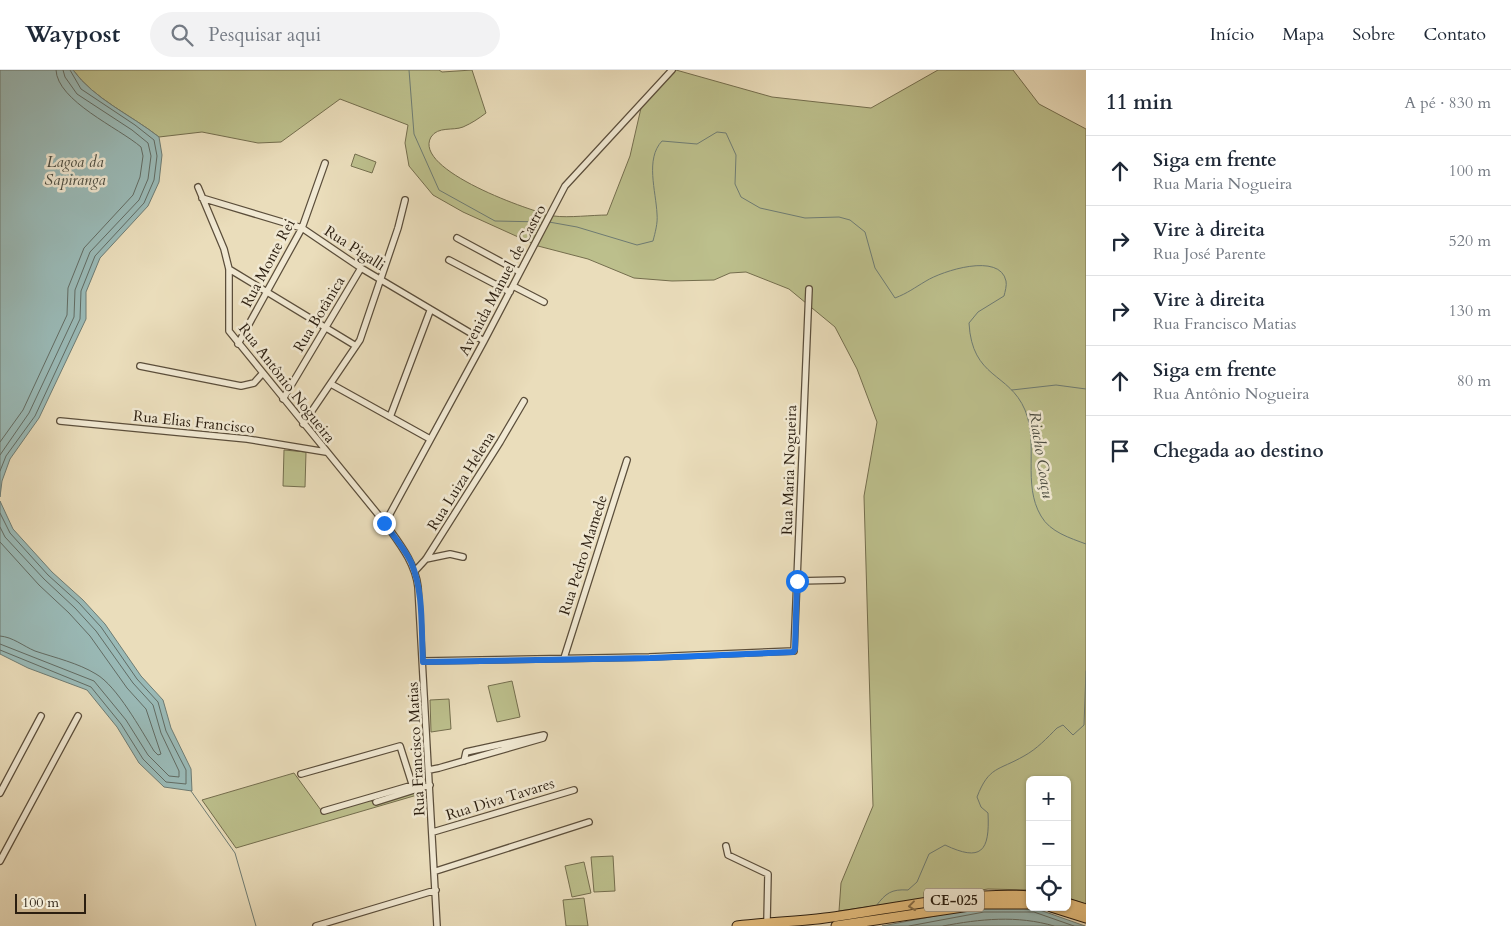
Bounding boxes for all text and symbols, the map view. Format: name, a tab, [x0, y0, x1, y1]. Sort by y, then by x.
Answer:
search box	[150, 12, 500, 57]
text: Waypost	[25, 18, 120, 51]
icon: search	[168, 21, 196, 49]
text: Pesquisar aqui	[208, 22, 321, 48]
text: Início	[1210, 22, 1254, 47]
text: Mapa	[1282, 22, 1324, 47]
text: Sobre	[1352, 22, 1395, 47]
text: Contato	[1423, 22, 1486, 47]
text: 11 min	[1106, 88, 1173, 117]
text: A pé · 830 m	[1404, 92, 1491, 114]
text: Siga em frente	[1153, 147, 1277, 173]
water label: Lagoa da Sapiranga	[44, 151, 106, 191]
icon: ahead	[1106, 157, 1134, 185]
text: 100 m	[1449, 160, 1491, 182]
text: Rua Maria Nogueira	[1153, 173, 1292, 195]
street label: Avenida Manuel de Castro	[454, 201, 550, 359]
street label: Rua Monte Rei	[236, 216, 300, 310]
text: Vire à direita	[1153, 217, 1265, 243]
street label: Rua Pigalli	[321, 221, 389, 275]
icon: right	[1106, 227, 1134, 255]
text: 520 m	[1449, 230, 1491, 252]
text: Rua José Parente	[1153, 243, 1266, 265]
street label: Rua Botânica	[289, 272, 350, 355]
text: Vire à direita	[1153, 287, 1265, 313]
icon: right	[1106, 297, 1134, 325]
text: 130 m	[1449, 300, 1491, 322]
text: Rua Francisco Matias	[1153, 313, 1296, 335]
street label: Rua Antônio Nogueira	[234, 319, 340, 447]
text: Siga em frente	[1153, 357, 1277, 383]
icon: ahead	[1106, 367, 1134, 395]
text: 80 m	[1457, 370, 1491, 392]
text: Rua Antônio Nogueira	[1153, 383, 1309, 405]
street label: Rua Maria Nogueira	[777, 404, 801, 536]
street label: Rua Elias Francisco	[132, 406, 256, 438]
water label: Riacho Coaçu	[1023, 410, 1059, 500]
street label: Rua Luiza Helena	[423, 427, 500, 534]
icon: arrive	[1106, 437, 1134, 465]
text: Chegada ao destino	[1153, 438, 1324, 464]
street label: Rua Pedro Mamede	[554, 492, 612, 618]
route end	[373, 512, 396, 535]
route start	[786, 570, 809, 593]
street label: Rua Francisco Matias	[402, 681, 430, 817]
street label: Rua Diva Tavares	[443, 773, 557, 825]
map controls	[1026, 776, 1071, 911]
button: +	[1026, 776, 1071, 821]
button: −	[1026, 821, 1071, 866]
button: locate	[1026, 866, 1071, 911]
road number: CE-025	[924, 888, 984, 912]
scale bar	[15, 891, 86, 914]
text: 100 m	[22, 893, 59, 912]
one-way arrow	[907, 900, 915, 911]

